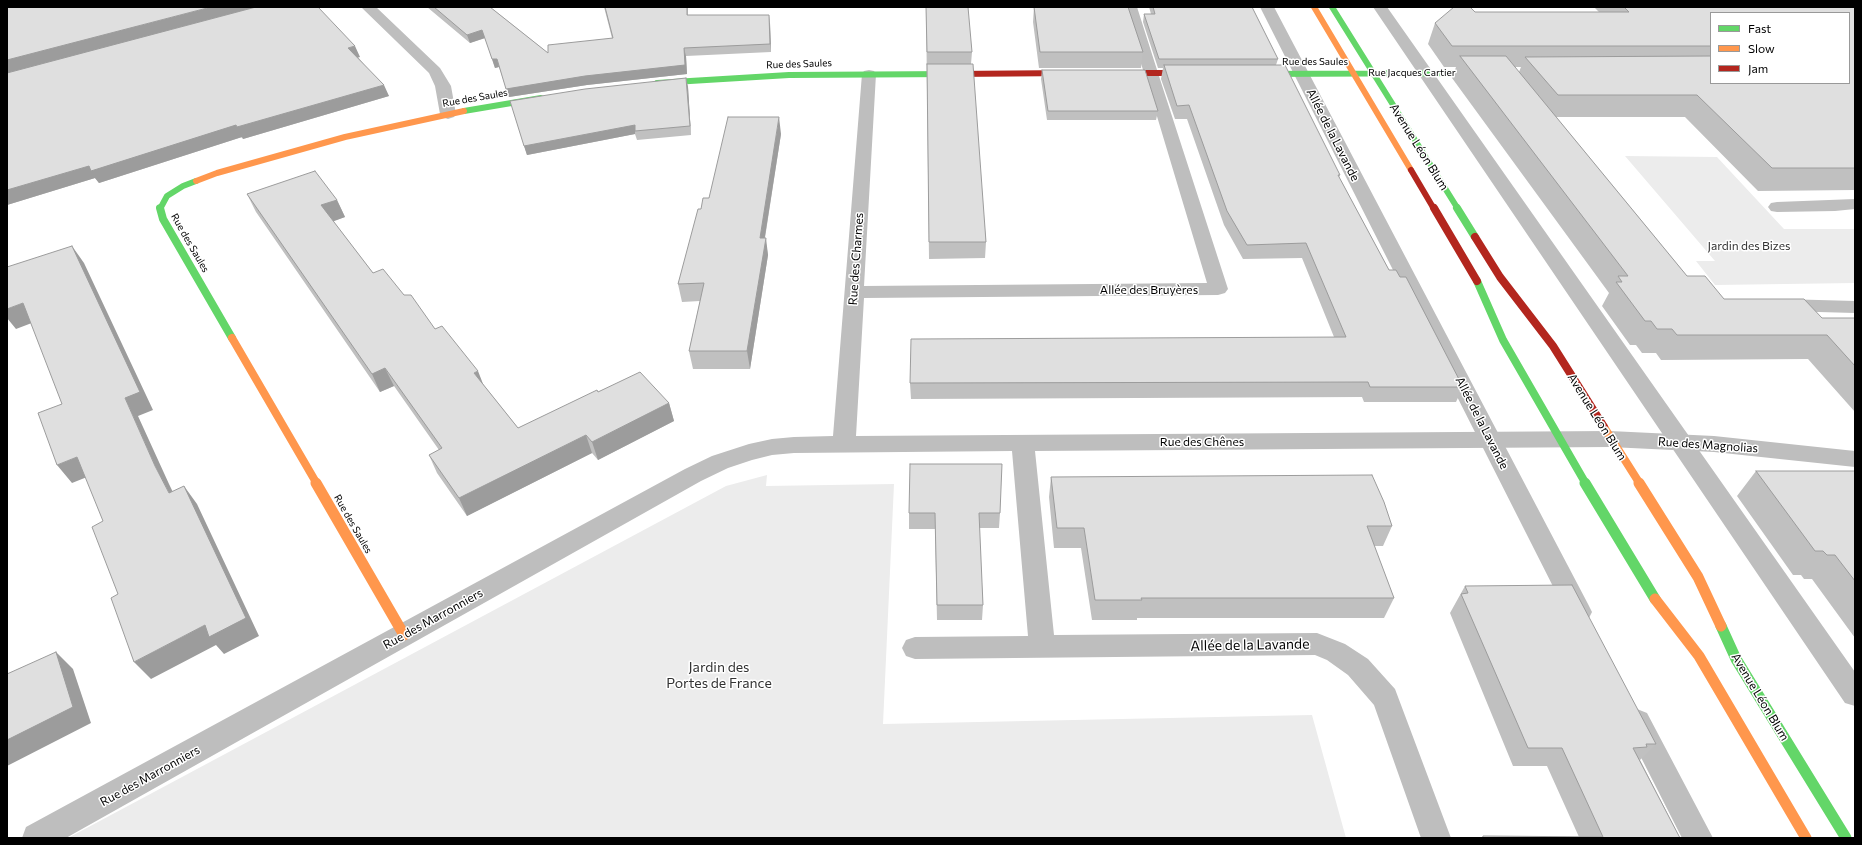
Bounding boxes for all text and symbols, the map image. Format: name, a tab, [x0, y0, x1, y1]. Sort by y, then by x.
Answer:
legend	[1710, 12, 1850, 84]
text: Fast	[1748, 21, 1771, 35]
text: Slow	[1748, 41, 1775, 55]
street label: Rue des Saules	[1282, 56, 1348, 68]
street label: Rue des Saules	[766, 57, 832, 71]
text: Jam	[1748, 61, 1768, 75]
street label: Rue Jacques Cartier	[1368, 67, 1456, 79]
street label: Rue des Saules	[441, 86, 509, 110]
street label: Allée de la Lavande	[1303, 86, 1363, 184]
street label: Avenue Léon Blum	[1386, 101, 1452, 193]
street label: Rue des Saules	[168, 211, 212, 275]
street label: Rue des Charmes	[846, 212, 866, 306]
park label: Jardin des Bizes	[1707, 239, 1791, 253]
street label: Allée des Bruyères	[1100, 283, 1198, 297]
street label: Avenue Léon Blum	[1564, 371, 1630, 463]
street label: Allée de la Lavande	[1452, 374, 1512, 472]
street label: Rue des Magnolias	[1657, 434, 1759, 456]
street label: Rue des Chênes	[1160, 435, 1244, 449]
street label: Rue des Saules	[331, 492, 375, 556]
street label: Rue des Marronniers	[381, 586, 485, 652]
street label: Allée de la Lavande	[1190, 636, 1310, 654]
street label: Avenue Léon Blum	[1728, 651, 1792, 743]
park label: Jardin des Portes de France	[666, 659, 772, 692]
street label: Rue des Marronniers	[98, 743, 202, 809]

